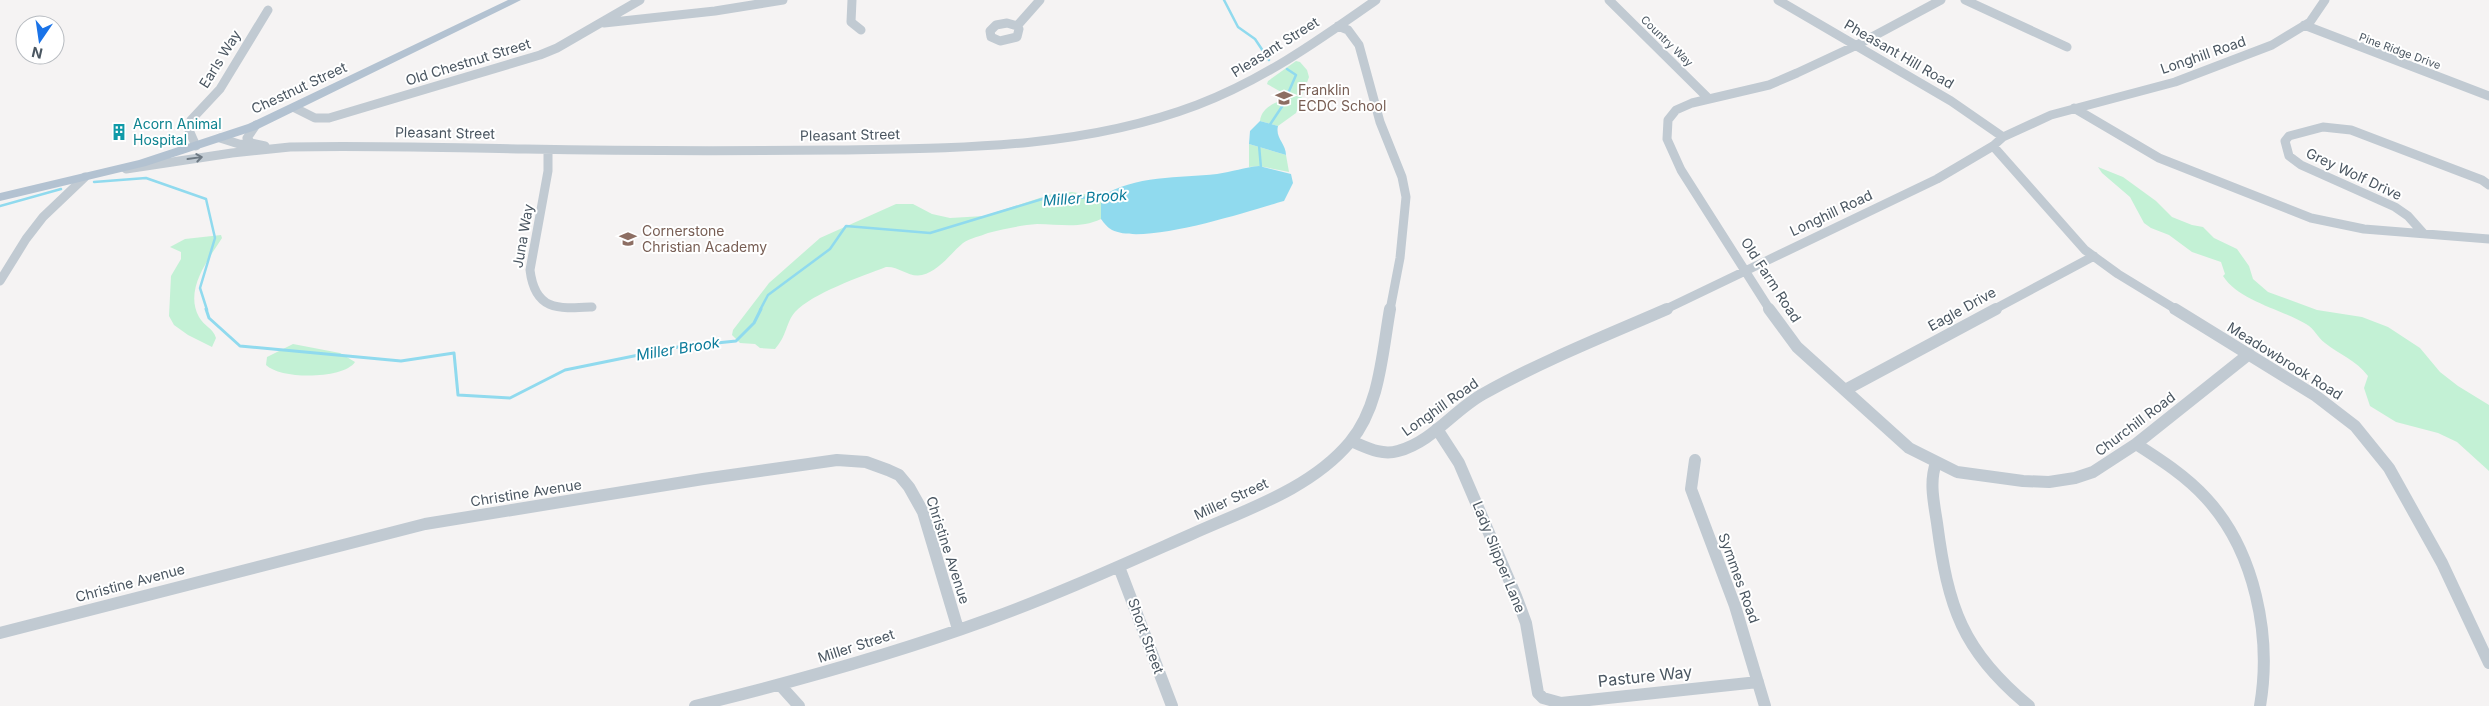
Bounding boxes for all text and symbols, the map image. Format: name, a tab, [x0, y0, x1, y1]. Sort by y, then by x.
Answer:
street label: Pleasant Street	[1228, 13, 1322, 80]
street label: Country Way	[1638, 13, 1696, 69]
north arrow	[15, 15, 65, 65]
street label: Pheasant Hill Road	[1841, 15, 1957, 92]
street label: Earls Way	[195, 27, 244, 91]
street label: Pine Ridge Drive	[2357, 30, 2443, 72]
street label: Longhill Road	[2158, 32, 2248, 77]
street label: Old Chestnut Street	[403, 34, 533, 89]
text: N	[30, 44, 44, 63]
street label: Chestnut Street	[248, 58, 350, 117]
place label: Franklin ECDC School	[1298, 81, 1386, 114]
school or university icon: Franklin ECDC School	[1274, 88, 1294, 108]
place label: Acorn Animal Hospital	[133, 115, 222, 148]
building icon: Acorn Animal Hospital	[109, 122, 129, 142]
street label: Pleasant Street	[395, 123, 496, 142]
street label: Pleasant Street	[800, 125, 901, 144]
street label: Grey Wolf Drive	[2304, 144, 2405, 203]
one-way arrow	[187, 153, 203, 163]
water label: Miller Brook	[1042, 185, 1128, 210]
street label: Longhill Road	[1787, 186, 1875, 239]
street label: Juna Way	[508, 202, 537, 269]
place label: Cornerstone Christian Academy	[642, 222, 767, 255]
school or university icon: Cornerstone Christian Academy	[618, 229, 638, 249]
street label: Old Farm Road	[1738, 234, 1805, 325]
street label: Eagle Drive	[1925, 283, 1999, 334]
street label: Meadowbrook Road	[2224, 318, 2346, 403]
water label: Miller Brook	[635, 332, 722, 364]
street label: Longhill Road	[1398, 374, 1481, 439]
street label: Churchill Road	[2091, 388, 2178, 459]
street label: Miller Street	[1191, 474, 1271, 523]
street label: Christine Avenue	[469, 475, 583, 510]
street label: Christine Avenue	[923, 494, 974, 606]
street label: Lady Slipper Lane	[1469, 499, 1530, 615]
street label: Symmes Road	[1715, 530, 1764, 625]
street label: Christine Avenue	[73, 560, 186, 605]
street label: Short Street	[1125, 596, 1168, 676]
street label: Miller Street	[815, 625, 897, 666]
street label: Pasture Way	[1597, 661, 1693, 691]

